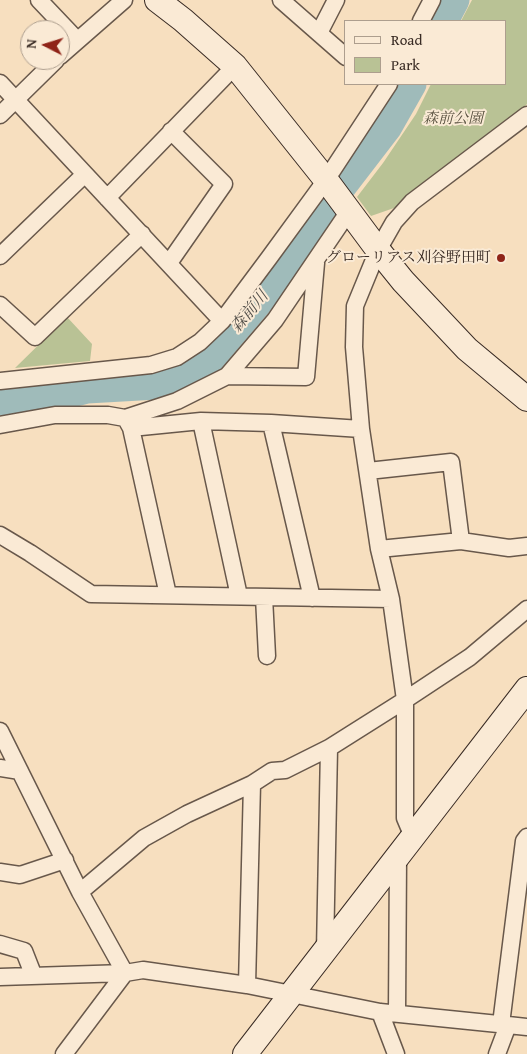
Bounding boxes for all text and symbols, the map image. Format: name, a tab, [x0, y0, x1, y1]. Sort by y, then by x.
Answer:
north arrow	[20, 20, 70, 70]
legend	[344, 20, 507, 85]
text: Road	[391, 29, 422, 50]
text: N	[21, 38, 41, 49]
text: Park	[391, 54, 420, 75]
park label: 森前公園	[423, 110, 483, 128]
place label: グローリアス刈谷野田町	[326, 249, 491, 267]
marker: グローリアス刈谷野田町	[495, 252, 507, 264]
water label: 森前川	[227, 287, 273, 337]

